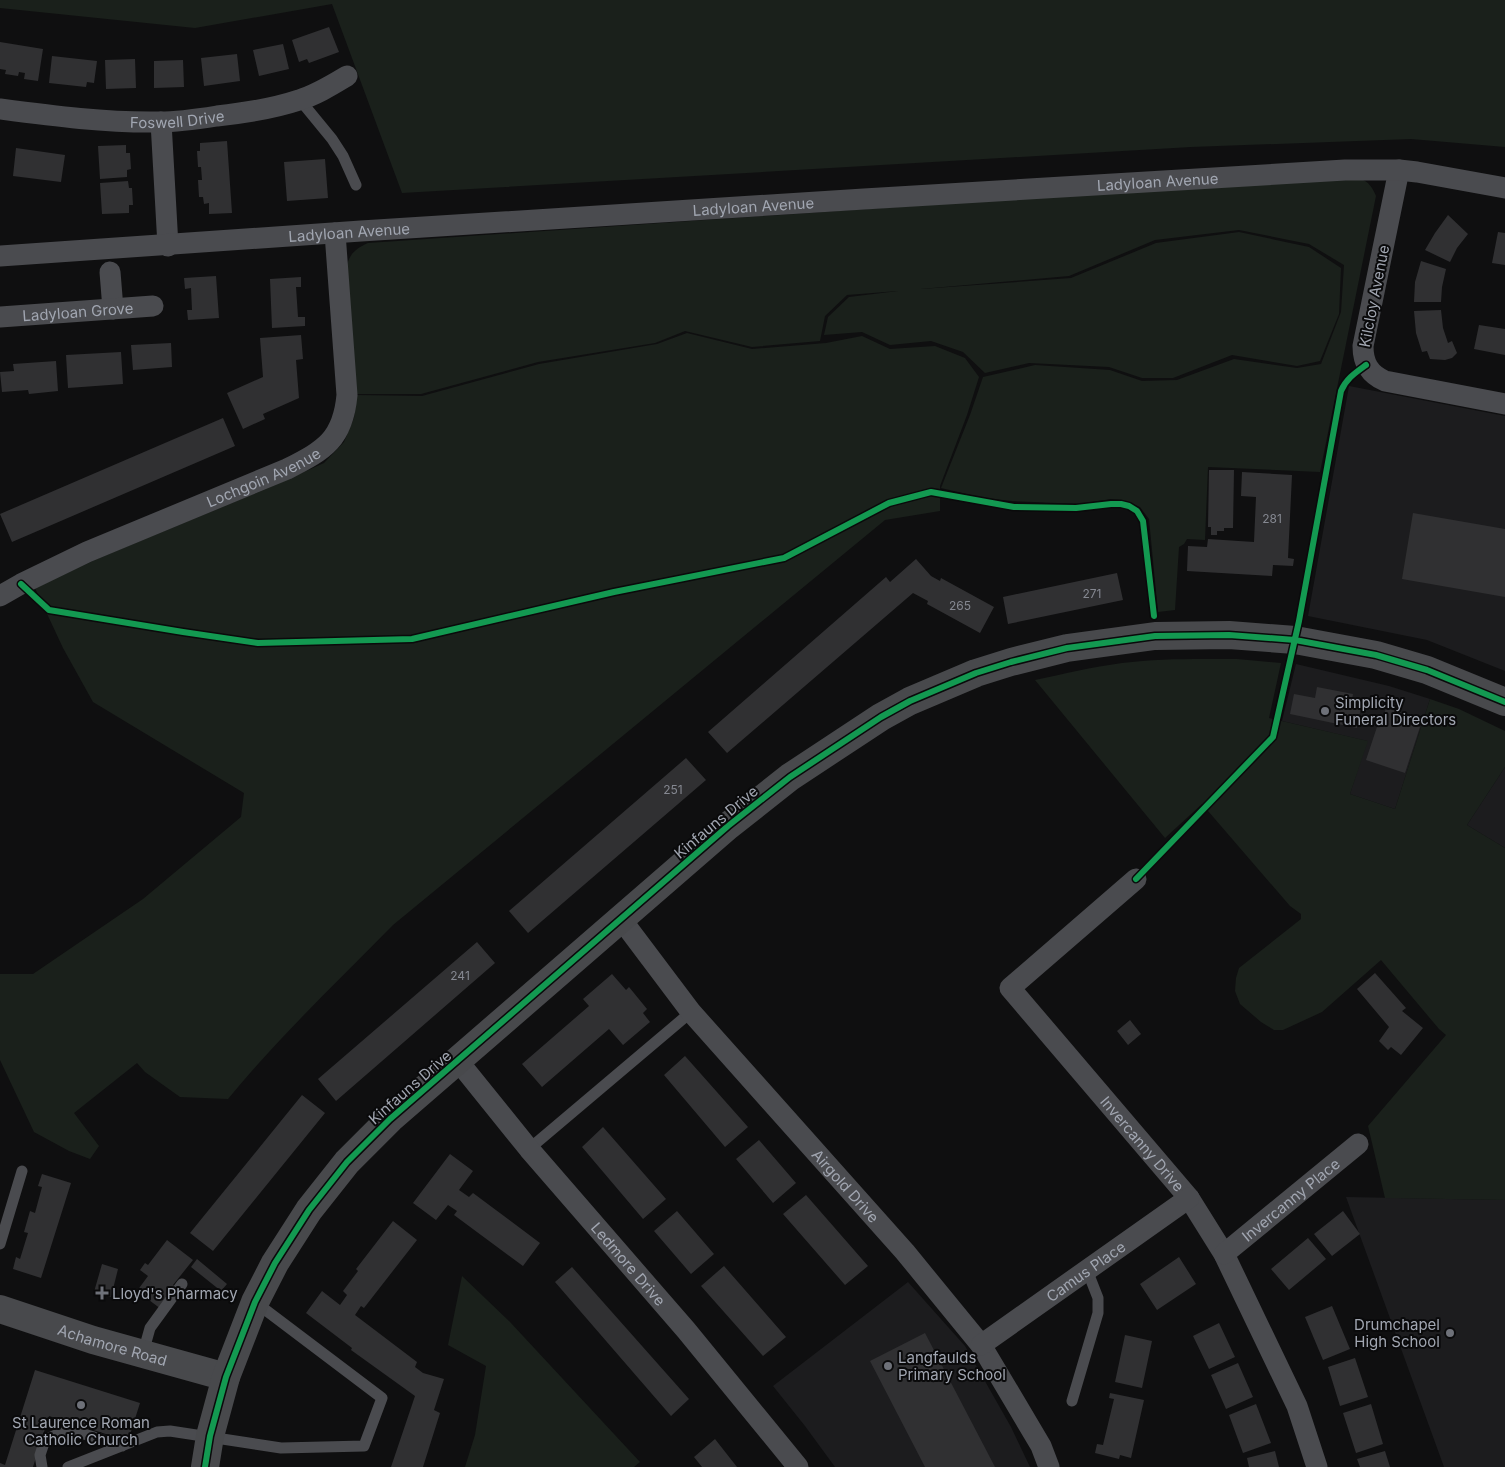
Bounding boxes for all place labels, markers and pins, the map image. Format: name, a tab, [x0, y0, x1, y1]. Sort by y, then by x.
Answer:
place label: Simplicity Funeral Directors	[1335, 693, 1456, 729]
marker: Simplicity Funeral Directors	[1319, 705, 1331, 717]
place label: Lloyd's Pharmacy	[112, 1284, 238, 1303]
marker: Lloyd's Pharmacy	[96, 1287, 108, 1299]
place label: Drumchapel High School	[1354, 1315, 1440, 1351]
marker: Drumchapel High School	[1444, 1327, 1456, 1339]
place label: Langfaulds Primary School	[898, 1348, 1006, 1384]
marker: Langfaulds Primary School	[882, 1360, 894, 1372]
marker: St Laurence Roman Catholic Church	[75, 1399, 87, 1411]
place label: St Laurence Roman Catholic Church	[12, 1413, 150, 1449]

